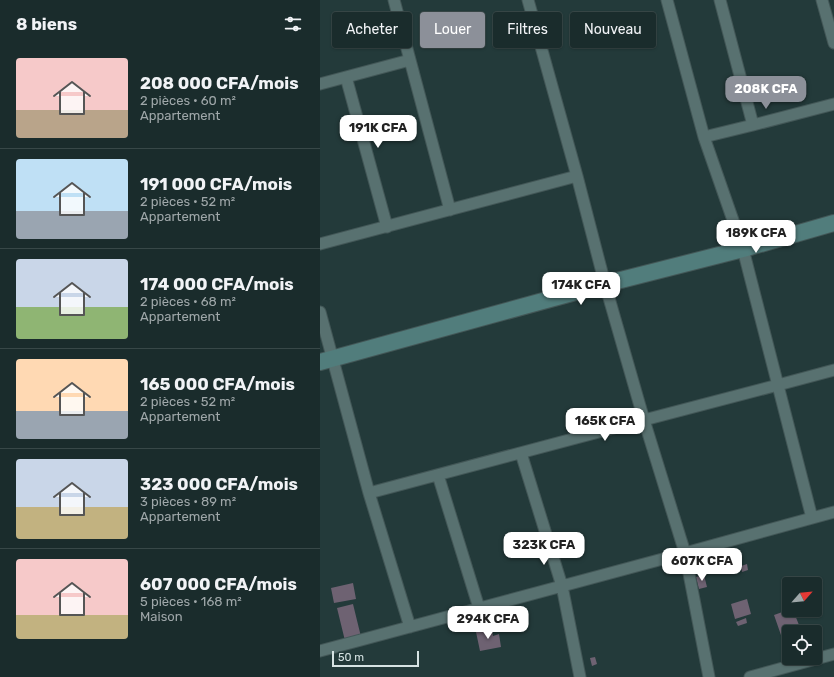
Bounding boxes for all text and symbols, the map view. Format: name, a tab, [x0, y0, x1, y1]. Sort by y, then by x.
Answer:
chip: Acheter	[332, 12, 412, 48]
chip: Louer	[420, 12, 485, 48]
chip: Filtres	[493, 12, 562, 48]
chip: Nouveau	[570, 12, 656, 48]
icon: filters	[282, 13, 304, 35]
text: 8 biens	[16, 14, 77, 34]
text: 208 000 CFA/mois	[140, 73, 299, 93]
icon: home	[48, 74, 96, 122]
pin: 208K CFA	[725, 76, 807, 110]
text: 208K CFA	[734, 81, 798, 96]
text: 2 pièces · 60 m²	[140, 93, 236, 108]
text: Appartement	[140, 108, 220, 123]
pin: 191K CFA	[337, 115, 419, 149]
text: 191K CFA	[349, 120, 407, 135]
text: 191 000 CFA/mois	[140, 174, 292, 194]
icon: home	[48, 175, 96, 223]
text: 2 pièces · 52 m²	[140, 194, 235, 209]
text: Appartement	[140, 209, 220, 224]
pin: 189K CFA	[715, 220, 797, 254]
text: 189K CFA	[726, 225, 786, 240]
pin: 174K CFA	[540, 272, 622, 306]
text: 174 000 CFA/mois	[140, 274, 294, 294]
icon: home	[48, 275, 96, 323]
text: 174K CFA	[551, 277, 611, 292]
text: 2 pièces · 68 m²	[140, 294, 236, 309]
text: Appartement	[140, 309, 220, 324]
text: 165 000 CFA/mois	[140, 374, 295, 394]
icon: home	[48, 375, 96, 423]
text: 2 pièces · 52 m²	[140, 394, 235, 409]
pin: 165K CFA	[564, 408, 646, 442]
text: Appartement	[140, 409, 220, 424]
text: 165K CFA	[575, 413, 635, 428]
text: 323 000 CFA/mois	[140, 474, 298, 494]
icon: home	[48, 475, 96, 523]
text: 3 pièces · 89 m²	[140, 494, 236, 509]
text: Appartement	[140, 509, 220, 524]
pin: 323K CFA	[503, 532, 585, 566]
text: 323K CFA	[513, 537, 575, 552]
pin: 607K CFA	[661, 548, 743, 582]
text: 607K CFA	[671, 553, 733, 568]
text: 607 000 CFA/mois	[140, 574, 297, 594]
icon: home	[48, 575, 96, 623]
north arrow	[782, 577, 822, 617]
map controls	[782, 577, 822, 665]
text: 5 pièces · 168 m²	[140, 594, 242, 609]
pin: 294K CFA	[447, 606, 529, 640]
text: Maison	[140, 609, 183, 624]
text: 294K CFA	[457, 611, 519, 626]
button: locate	[782, 625, 822, 665]
scale bar	[332, 649, 419, 668]
text: 50 m	[338, 651, 364, 664]

